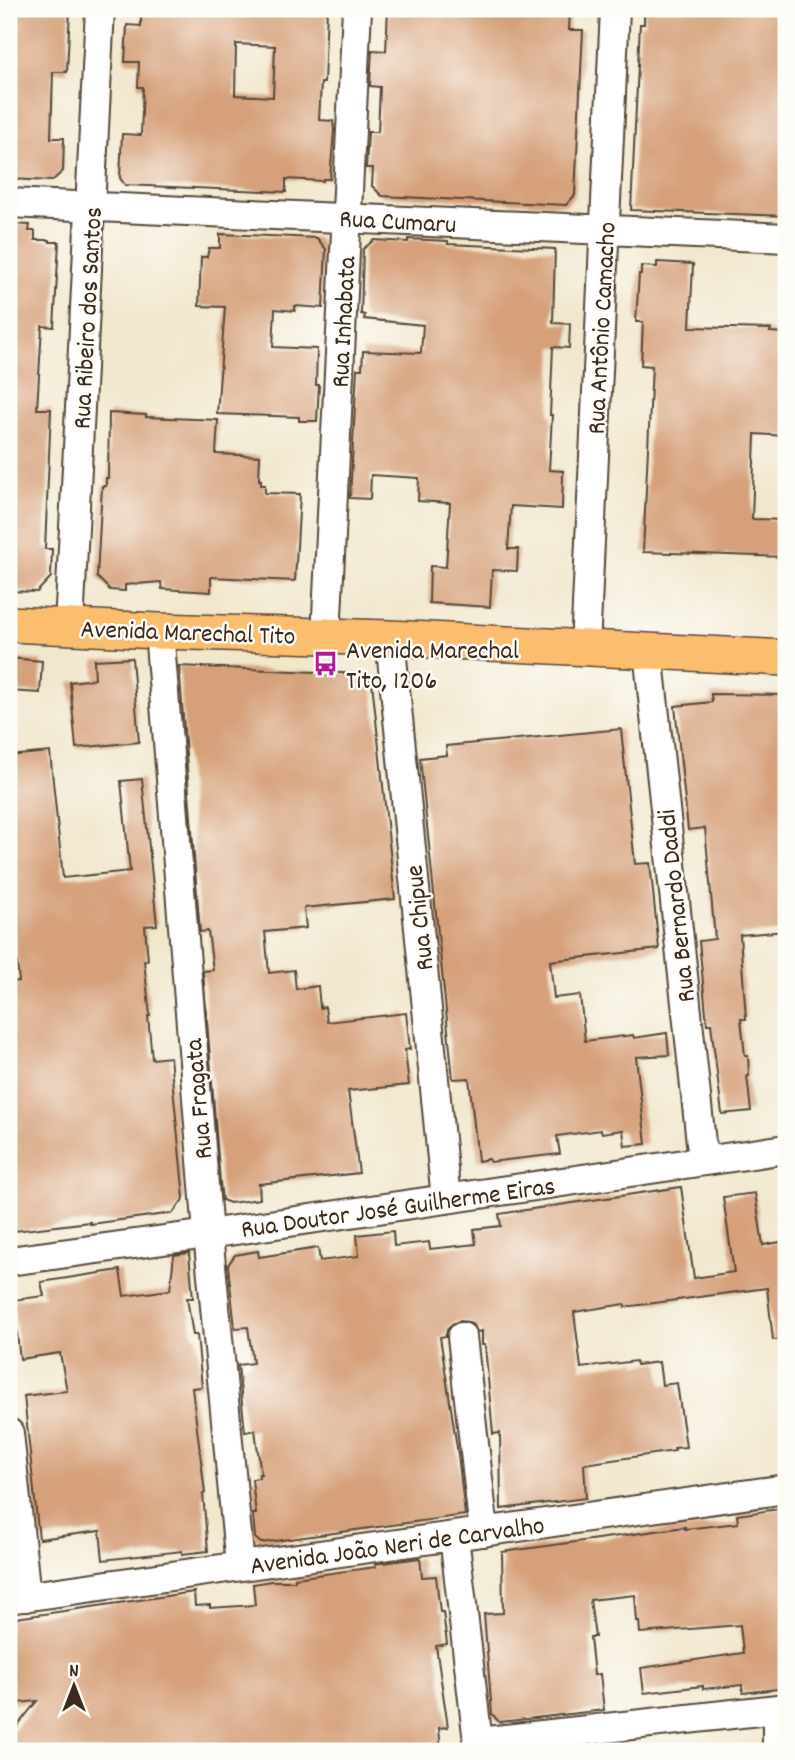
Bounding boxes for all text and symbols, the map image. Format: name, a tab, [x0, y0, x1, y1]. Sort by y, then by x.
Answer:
street label: Rua Cumaru	[338, 202, 457, 245]
street label: Rua Ribeiro dos Santos	[65, 206, 114, 430]
street label: Rua Antônio Camacho	[579, 221, 628, 435]
street label: Rua Inhabata	[324, 255, 367, 389]
street label: Avenida Marechal Tito	[80, 612, 296, 657]
place label: Avenida Marechal Tito, 1206	[346, 634, 519, 701]
bus stop icon: Avenida Marechal Tito, 1206	[312, 650, 340, 678]
street label: Rua Bernardo Daddi	[650, 807, 707, 1004]
street label: Rua Chipue	[398, 863, 445, 972]
street label: Rua Fragata	[177, 1036, 224, 1160]
street label: Rua Doutor José Guilherme Eiras	[239, 1169, 558, 1250]
street label: Avenida João Neri de Carvalho	[248, 1508, 547, 1586]
north arrow	[38, 1652, 108, 1722]
text: N	[69, 1659, 79, 1686]

